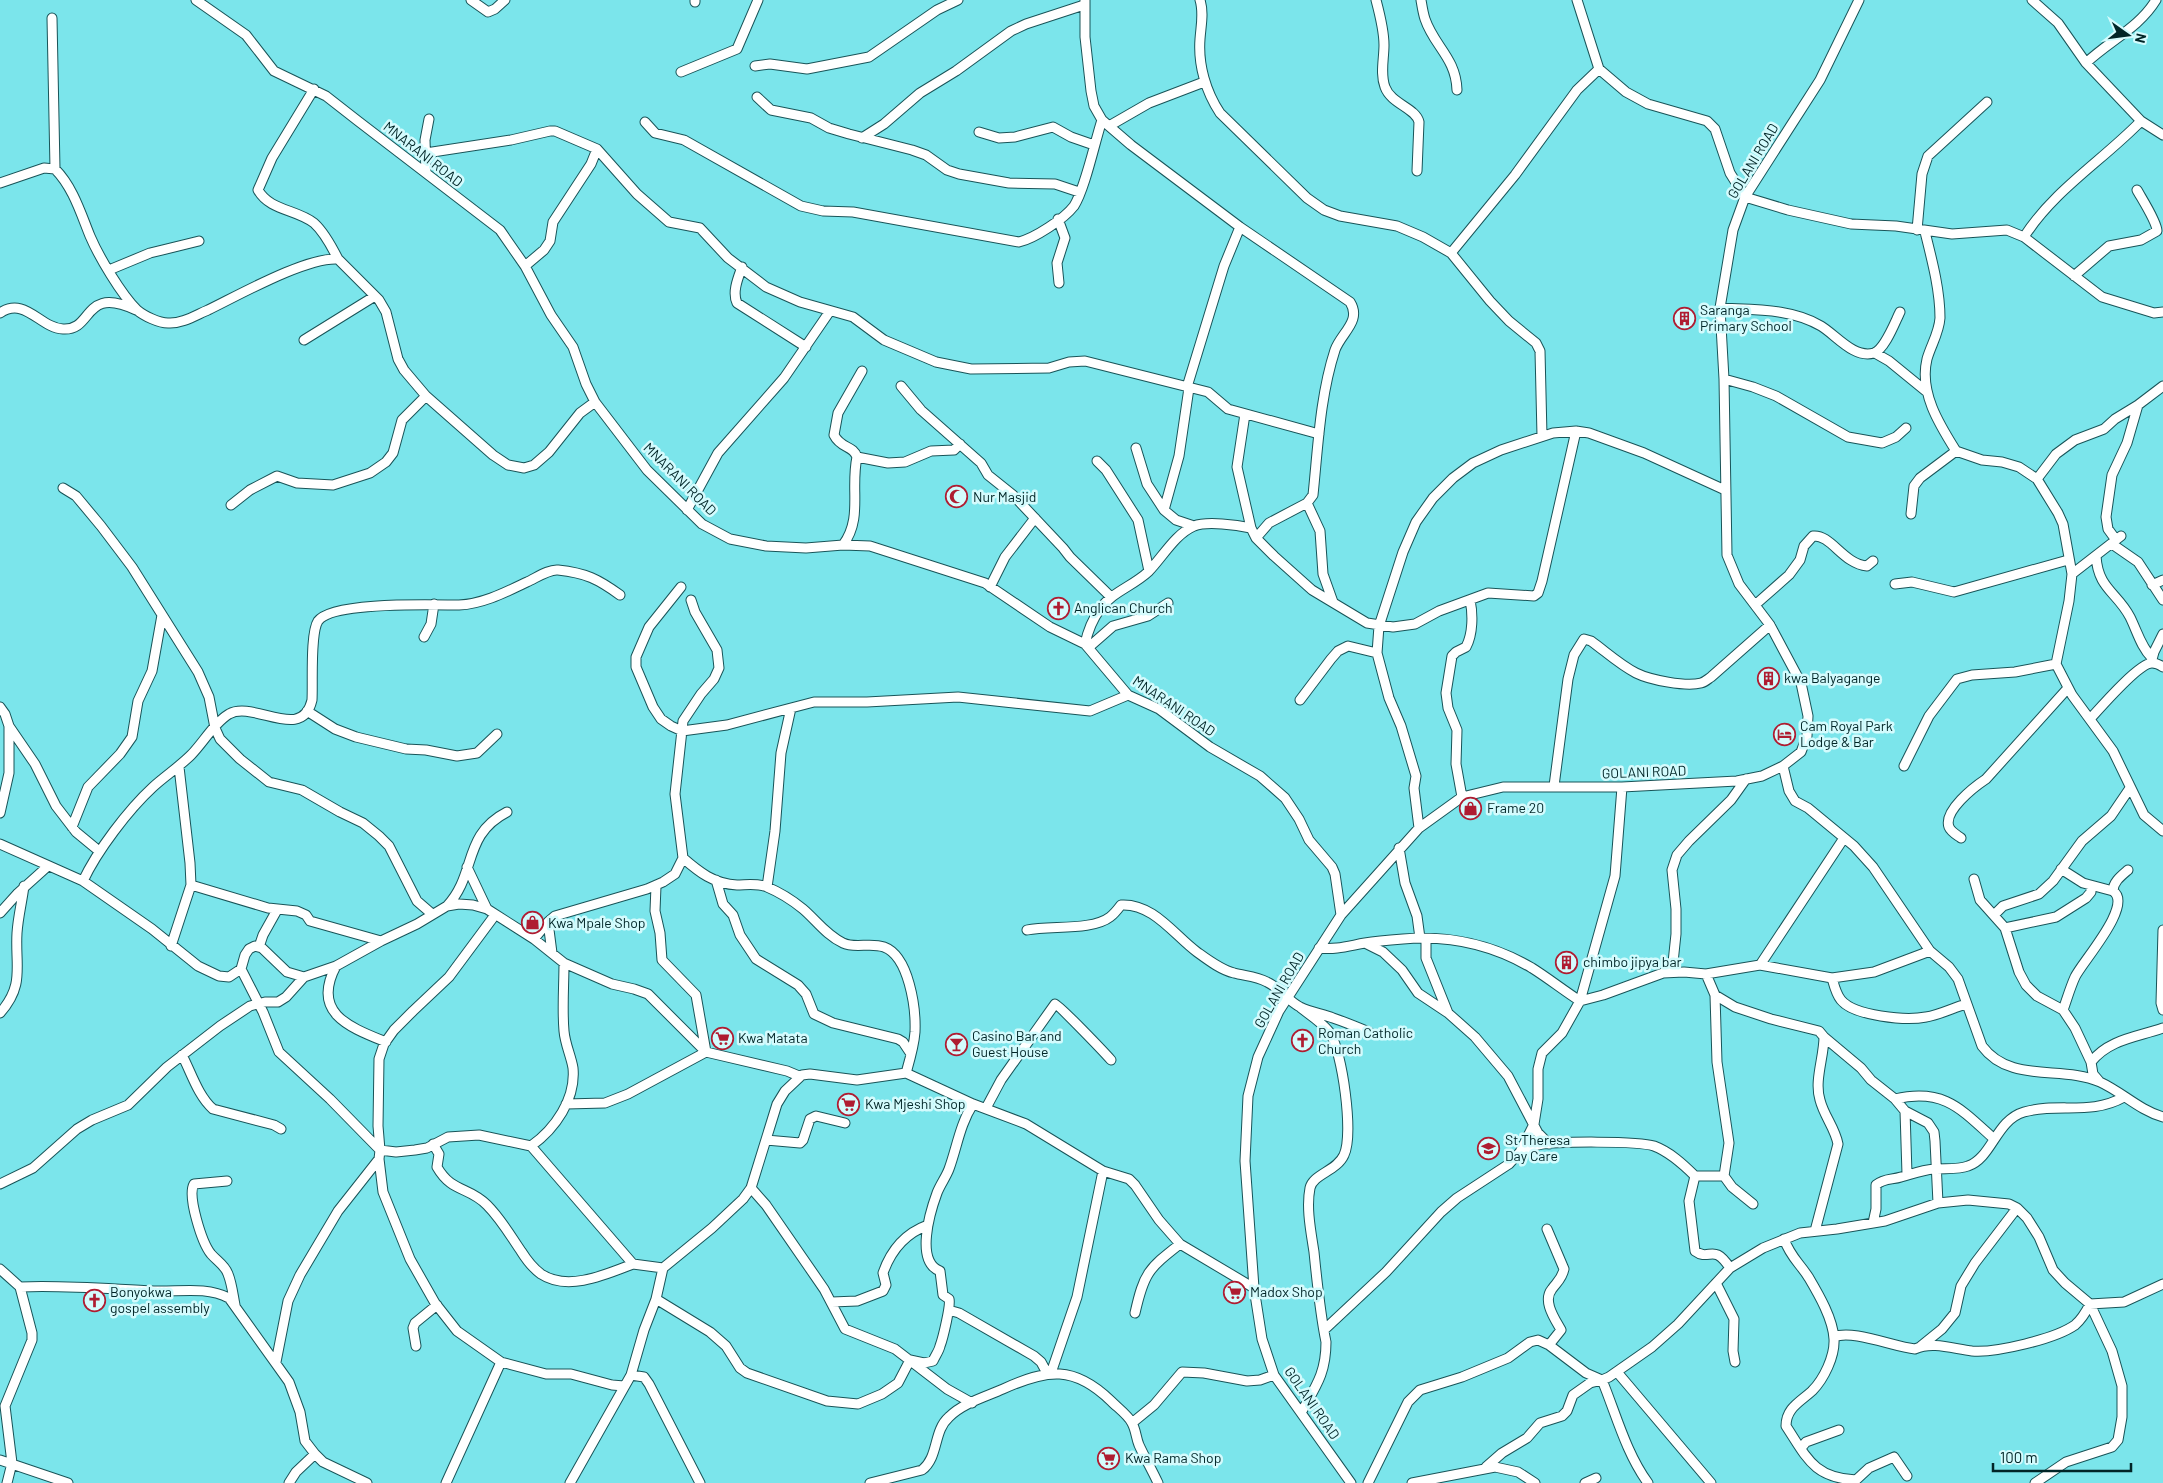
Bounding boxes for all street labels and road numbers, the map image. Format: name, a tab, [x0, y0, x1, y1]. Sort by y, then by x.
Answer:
street label: MNARANI ROAD	[380, 117, 466, 190]
street label: GOLANI ROAD	[1723, 120, 1782, 201]
street label: MNARANI ROAD	[640, 439, 720, 519]
street label: MNARANI ROAD	[1130, 672, 1219, 739]
street label: GOLANI ROAD	[1601, 762, 1687, 781]
street label: GOLANI ROAD	[1250, 949, 1307, 1031]
street label: GOLANI ROAD	[1281, 1363, 1344, 1442]

